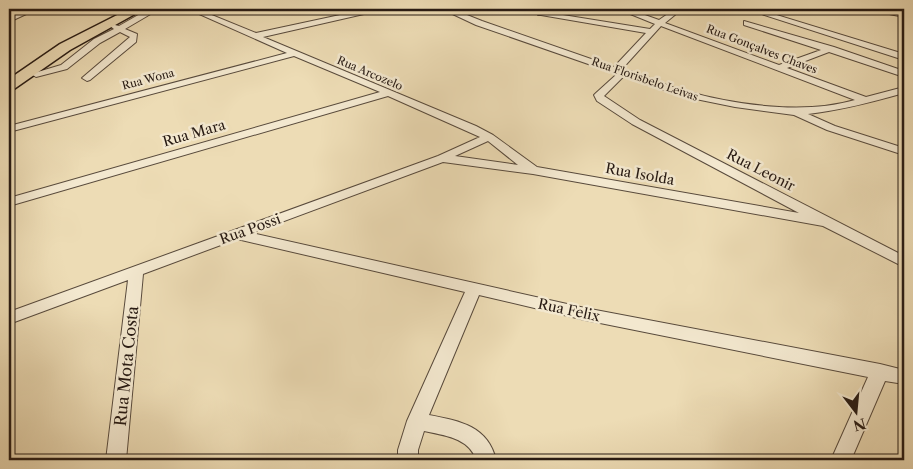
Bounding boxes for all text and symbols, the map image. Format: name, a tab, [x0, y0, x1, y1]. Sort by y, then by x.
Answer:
street label: Rua Gonçalves Chaves	[705, 21, 820, 77]
street label: Rua Arcozelo	[335, 53, 405, 93]
street label: Rua Florisbelo Leivas	[590, 54, 700, 104]
street label: Rua Wona	[120, 65, 176, 93]
street label: Rua Mara	[161, 115, 228, 151]
street label: Rua Leonir	[724, 145, 798, 195]
street label: Rua Isolda	[604, 159, 677, 189]
street label: Rua Possi	[217, 210, 283, 248]
street label: Rua Felix	[536, 295, 602, 325]
street label: Rua Mota Costa	[110, 304, 142, 427]
north arrow	[830, 386, 880, 436]
text: N	[851, 414, 868, 435]

